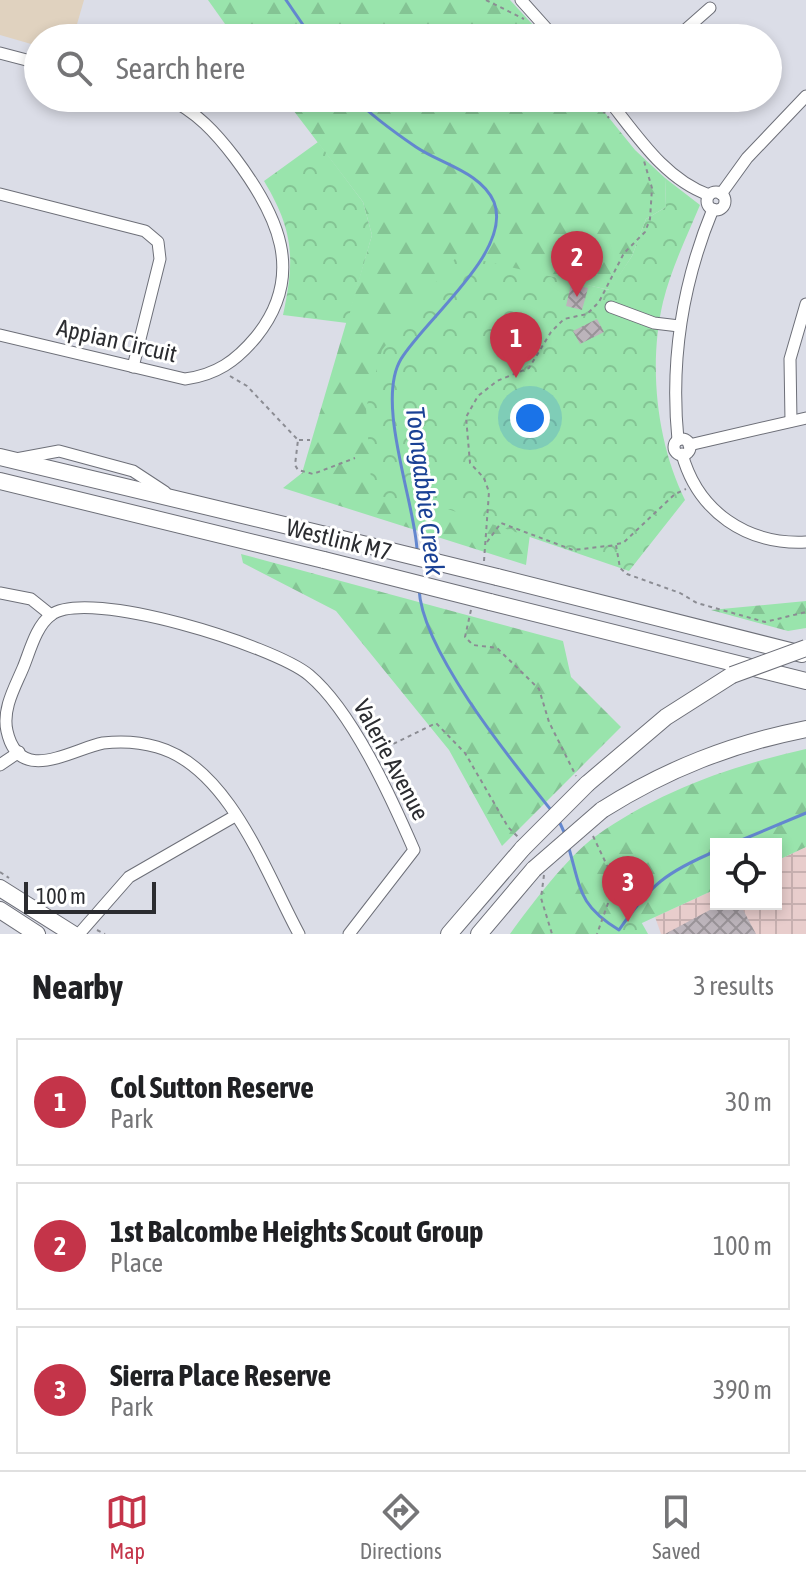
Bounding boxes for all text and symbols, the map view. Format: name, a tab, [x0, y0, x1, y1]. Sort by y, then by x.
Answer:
search box	[24, 24, 782, 112]
icon: search	[52, 46, 96, 90]
text: Search here	[116, 51, 245, 85]
pin: 2	[551, 231, 603, 297]
pin: 1	[490, 312, 542, 378]
street label: Appian Circuit	[54, 314, 180, 367]
your location	[510, 398, 550, 438]
water label: Toongabbie Creek	[400, 405, 450, 578]
street label: Westlink M7	[284, 513, 395, 566]
street label: Valerie Avenue	[348, 695, 434, 825]
map controls	[710, 838, 782, 910]
button: locate	[710, 838, 782, 910]
pin: 3	[602, 856, 654, 922]
scale bar	[24, 878, 156, 914]
text: 100 m	[36, 883, 86, 909]
text: Nearby	[32, 967, 123, 1006]
text: 3 results	[693, 971, 774, 1001]
text: Col Sutton Reserve	[110, 1070, 314, 1104]
text: 1	[54, 1087, 66, 1117]
text: 30 m	[725, 1087, 772, 1117]
text: Park	[110, 1104, 153, 1134]
text: 1st Balcombe Heights Scout Group	[110, 1214, 483, 1248]
text: 2	[54, 1231, 66, 1261]
text: 100 m	[713, 1231, 772, 1261]
text: Place	[110, 1248, 163, 1278]
text: Sierra Place Reserve	[110, 1358, 331, 1392]
text: 3	[54, 1375, 66, 1405]
text: 390 m	[713, 1375, 772, 1405]
text: Park	[110, 1392, 153, 1422]
tab: Map	[105, 1490, 149, 1564]
tab: Directions	[360, 1490, 442, 1564]
tab: Saved	[652, 1490, 701, 1564]

